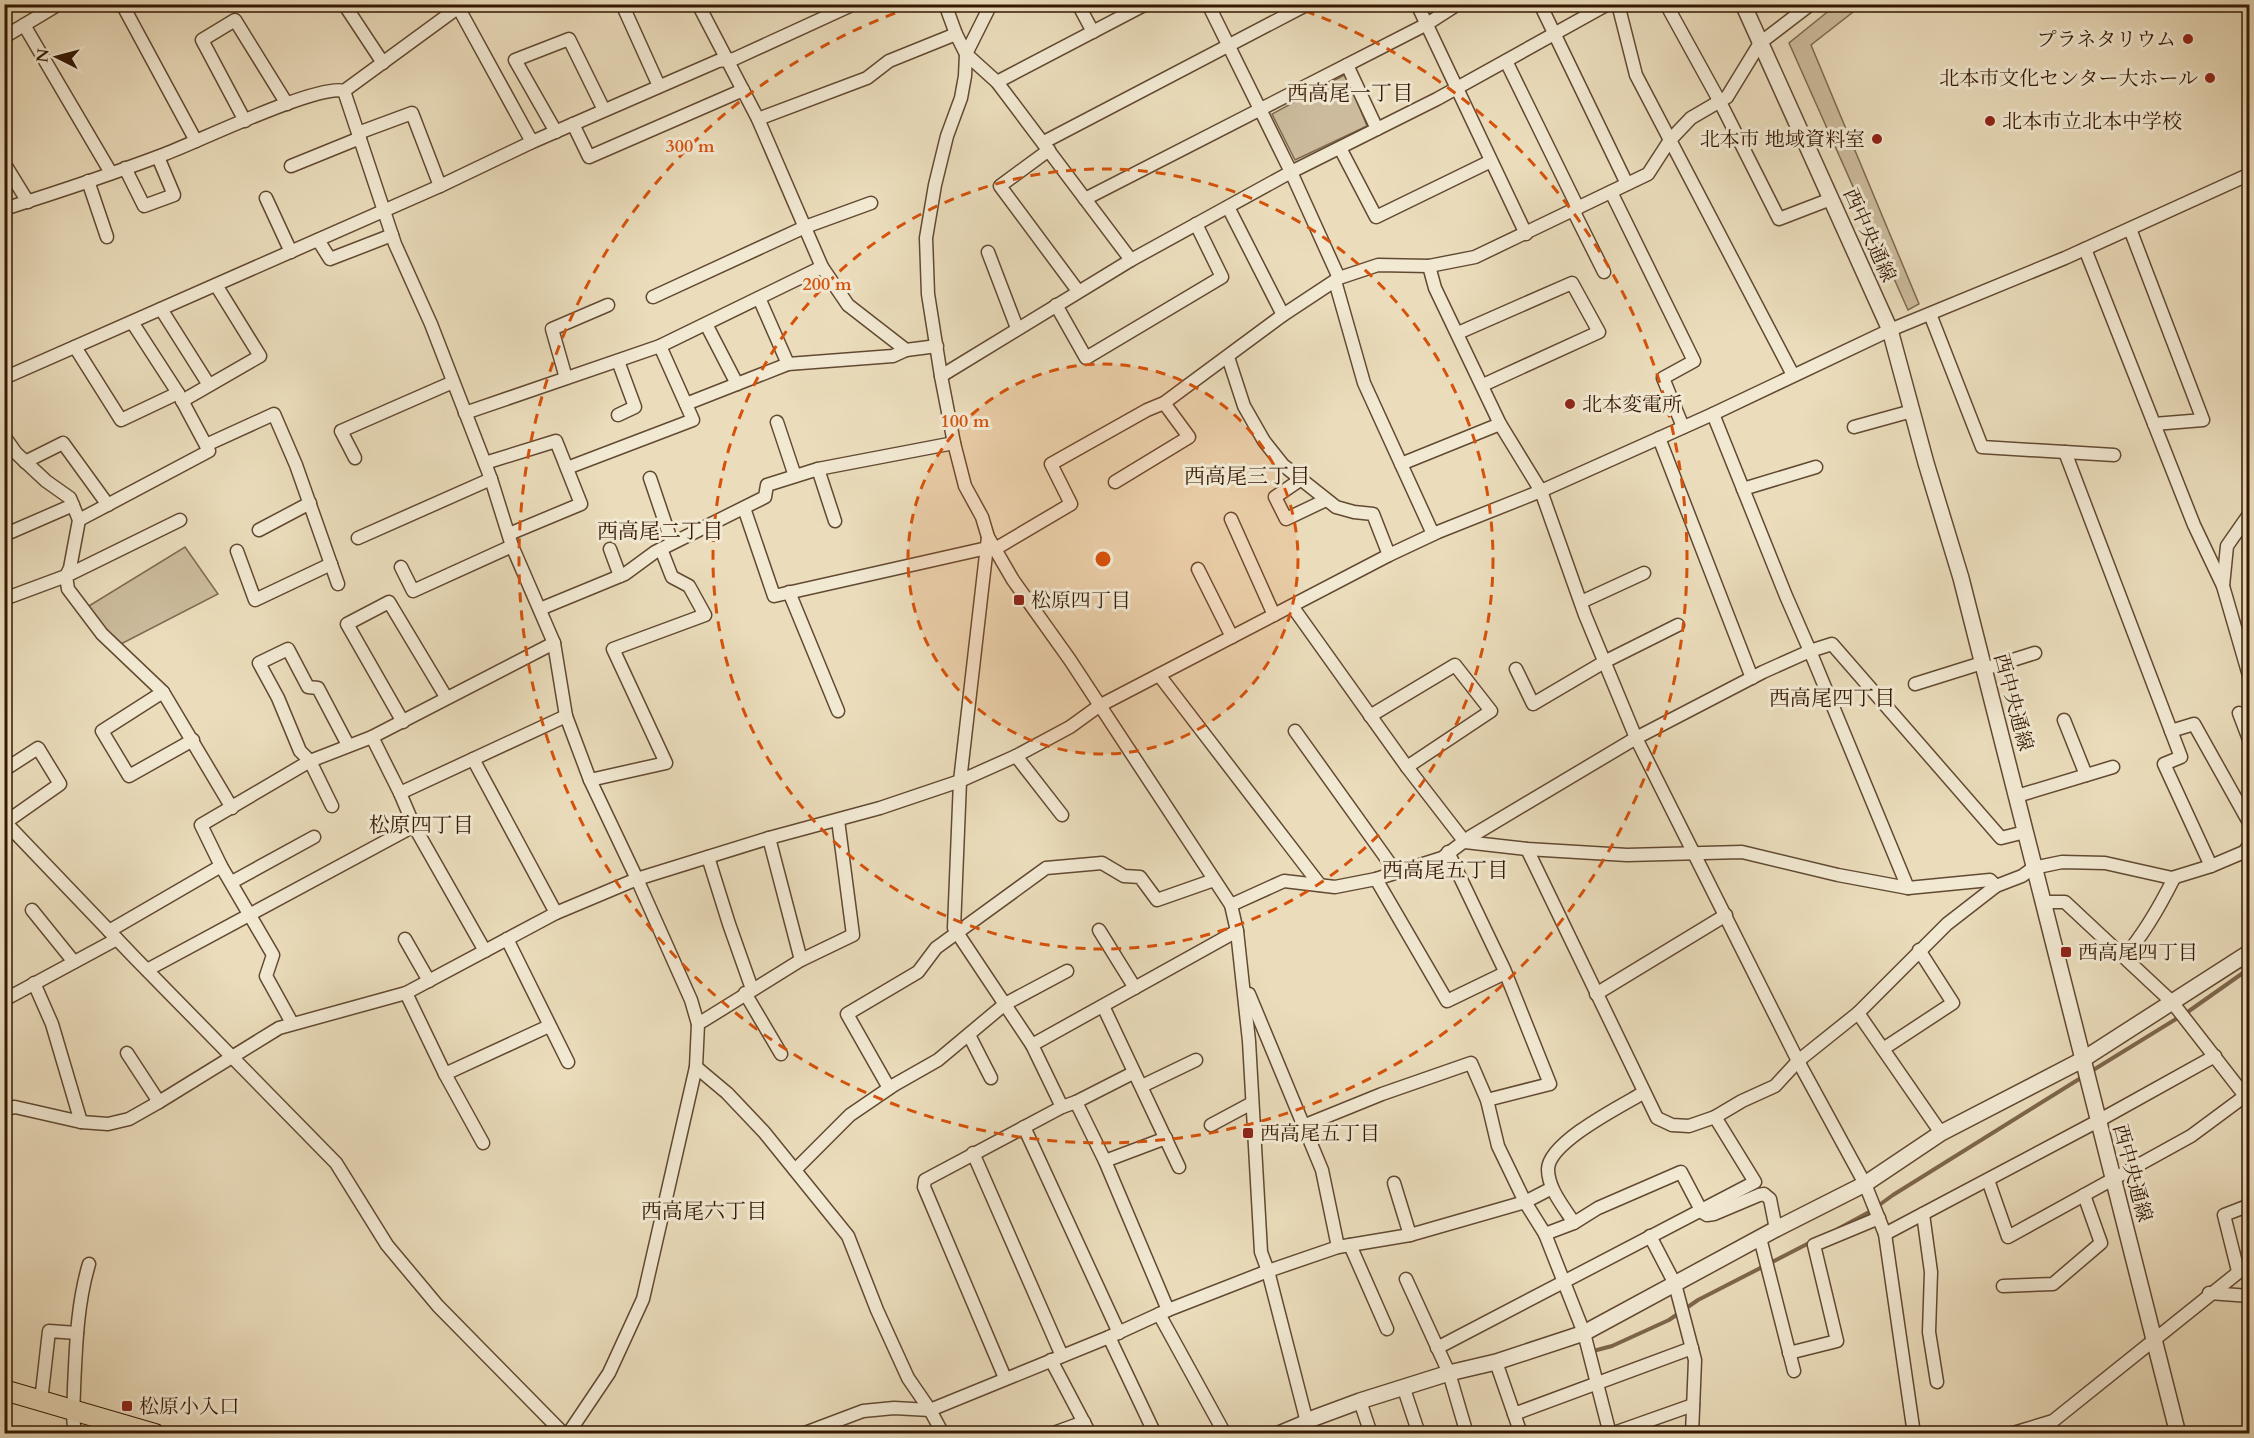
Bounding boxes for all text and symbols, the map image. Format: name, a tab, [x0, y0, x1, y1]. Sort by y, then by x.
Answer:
place label: プラネタリウム	[2037, 26, 2176, 53]
north arrow	[27, 27, 87, 87]
marker: プラネタリウム	[2181, 32, 2195, 46]
text: N	[31, 47, 55, 64]
place label: 北本市文化センター大ホール	[1939, 65, 2198, 92]
marker: 北本市文化センター大ホール	[2203, 71, 2217, 85]
district label: 西高尾一丁目	[1287, 79, 1413, 108]
place label: 北本市立北本中学校	[2002, 108, 2182, 135]
marker: 北本市立北本中学校	[1983, 114, 1997, 128]
place label: 北本市 地域資料室	[1700, 126, 1865, 153]
marker: 北本市 地域資料室	[1870, 132, 1884, 146]
text: 300 m	[665, 134, 715, 159]
street label: 西中央通線	[1837, 184, 1902, 286]
text: 200 m	[802, 272, 852, 297]
place label: 北本変電所	[1582, 391, 1682, 418]
marker: 北本変電所	[1563, 397, 1577, 411]
text: 100 m	[940, 409, 990, 434]
district label: 西高尾三丁目	[1184, 462, 1310, 491]
district label: 西高尾二丁目	[597, 517, 723, 546]
centre of rings	[1093, 549, 1113, 569]
place label: 松原四丁目	[1031, 587, 1131, 614]
marker: 松原四丁目	[1012, 593, 1026, 607]
street label: 西中央通線	[1988, 650, 2039, 754]
district label: 西高尾四丁目	[1769, 684, 1895, 713]
district label: 松原四丁目	[369, 811, 474, 840]
district label: 西高尾五丁目	[1382, 856, 1508, 885]
place label: 西高尾四丁目	[2078, 939, 2198, 966]
marker: 西高尾四丁目	[2059, 945, 2073, 959]
place label: 西高尾五丁目	[1260, 1120, 1380, 1147]
street label: 西中央通線	[2107, 1121, 2158, 1225]
marker: 西高尾五丁目	[1241, 1126, 1255, 1140]
district label: 西高尾六丁目	[641, 1197, 767, 1226]
place label: 松原小入口	[139, 1393, 239, 1420]
marker: 松原小入口	[120, 1399, 134, 1413]

